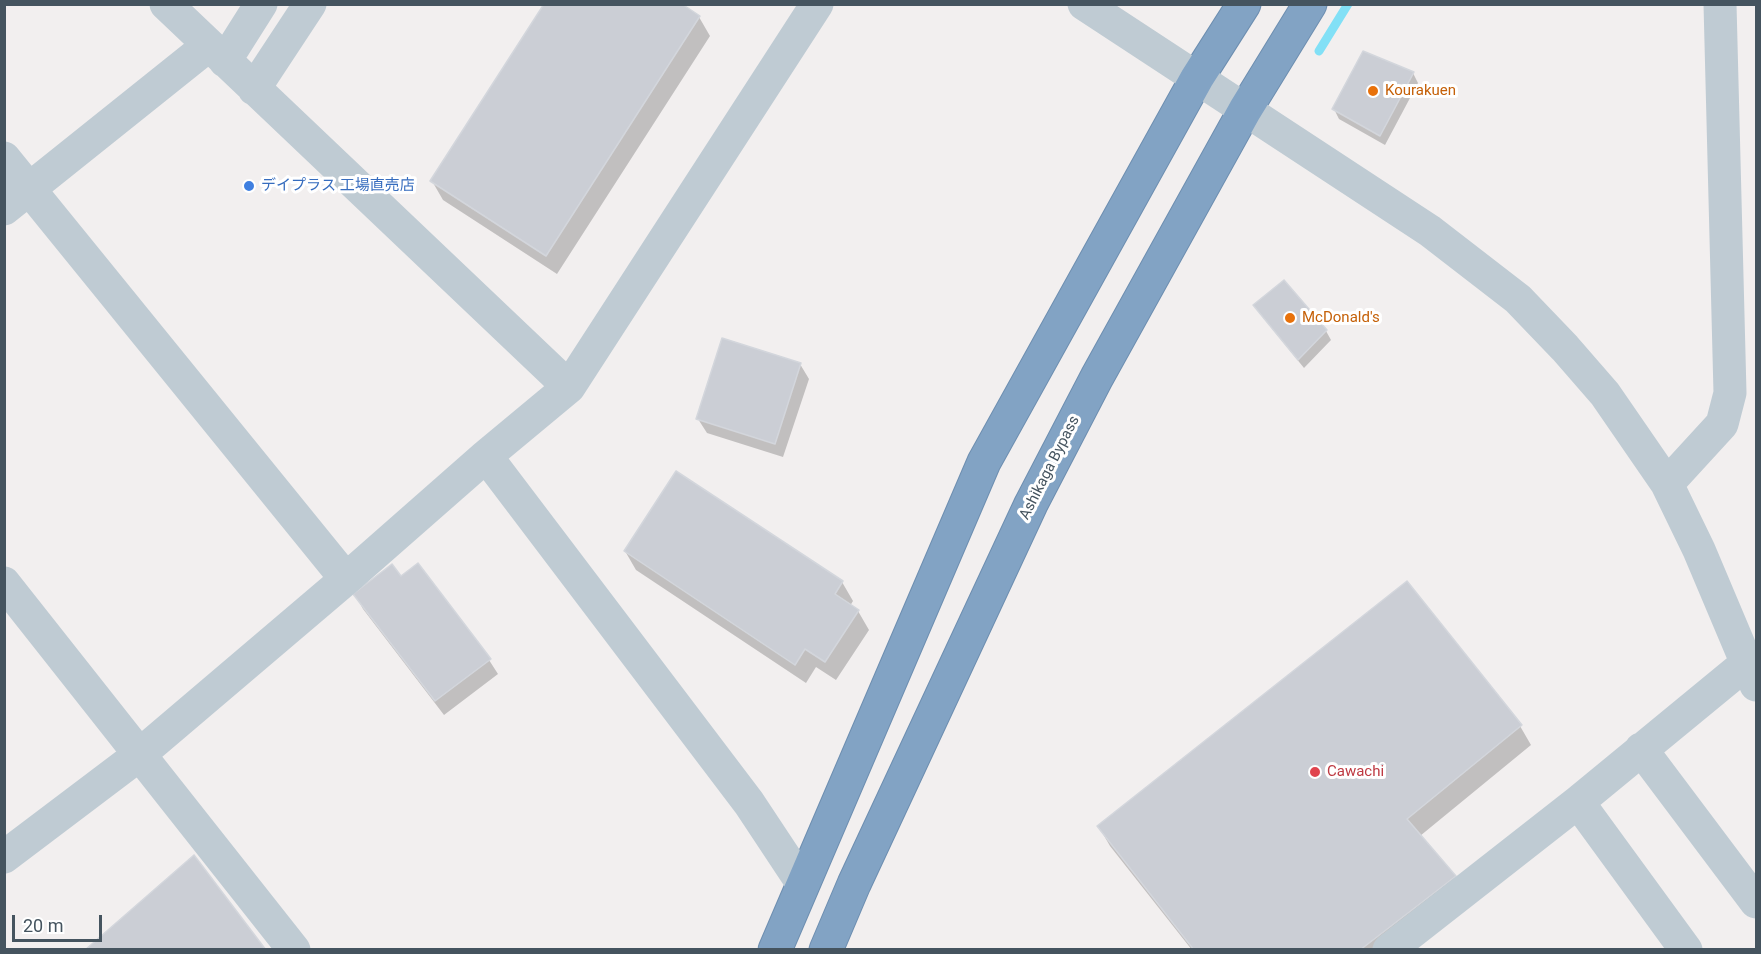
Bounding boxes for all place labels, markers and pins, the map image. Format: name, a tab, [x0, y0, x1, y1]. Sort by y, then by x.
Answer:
place label: Kourakuen	[1385, 82, 1456, 100]
marker: Kourakuen	[1366, 84, 1380, 98]
place label: デイプラス 工場直売店	[261, 177, 415, 195]
marker: デイプラス 工場直売店	[242, 179, 256, 193]
place label: McDonald's	[1302, 309, 1380, 327]
marker: McDonald's	[1283, 311, 1297, 325]
place label: Cawachi	[1327, 763, 1384, 781]
marker: Cawachi	[1308, 765, 1322, 779]

